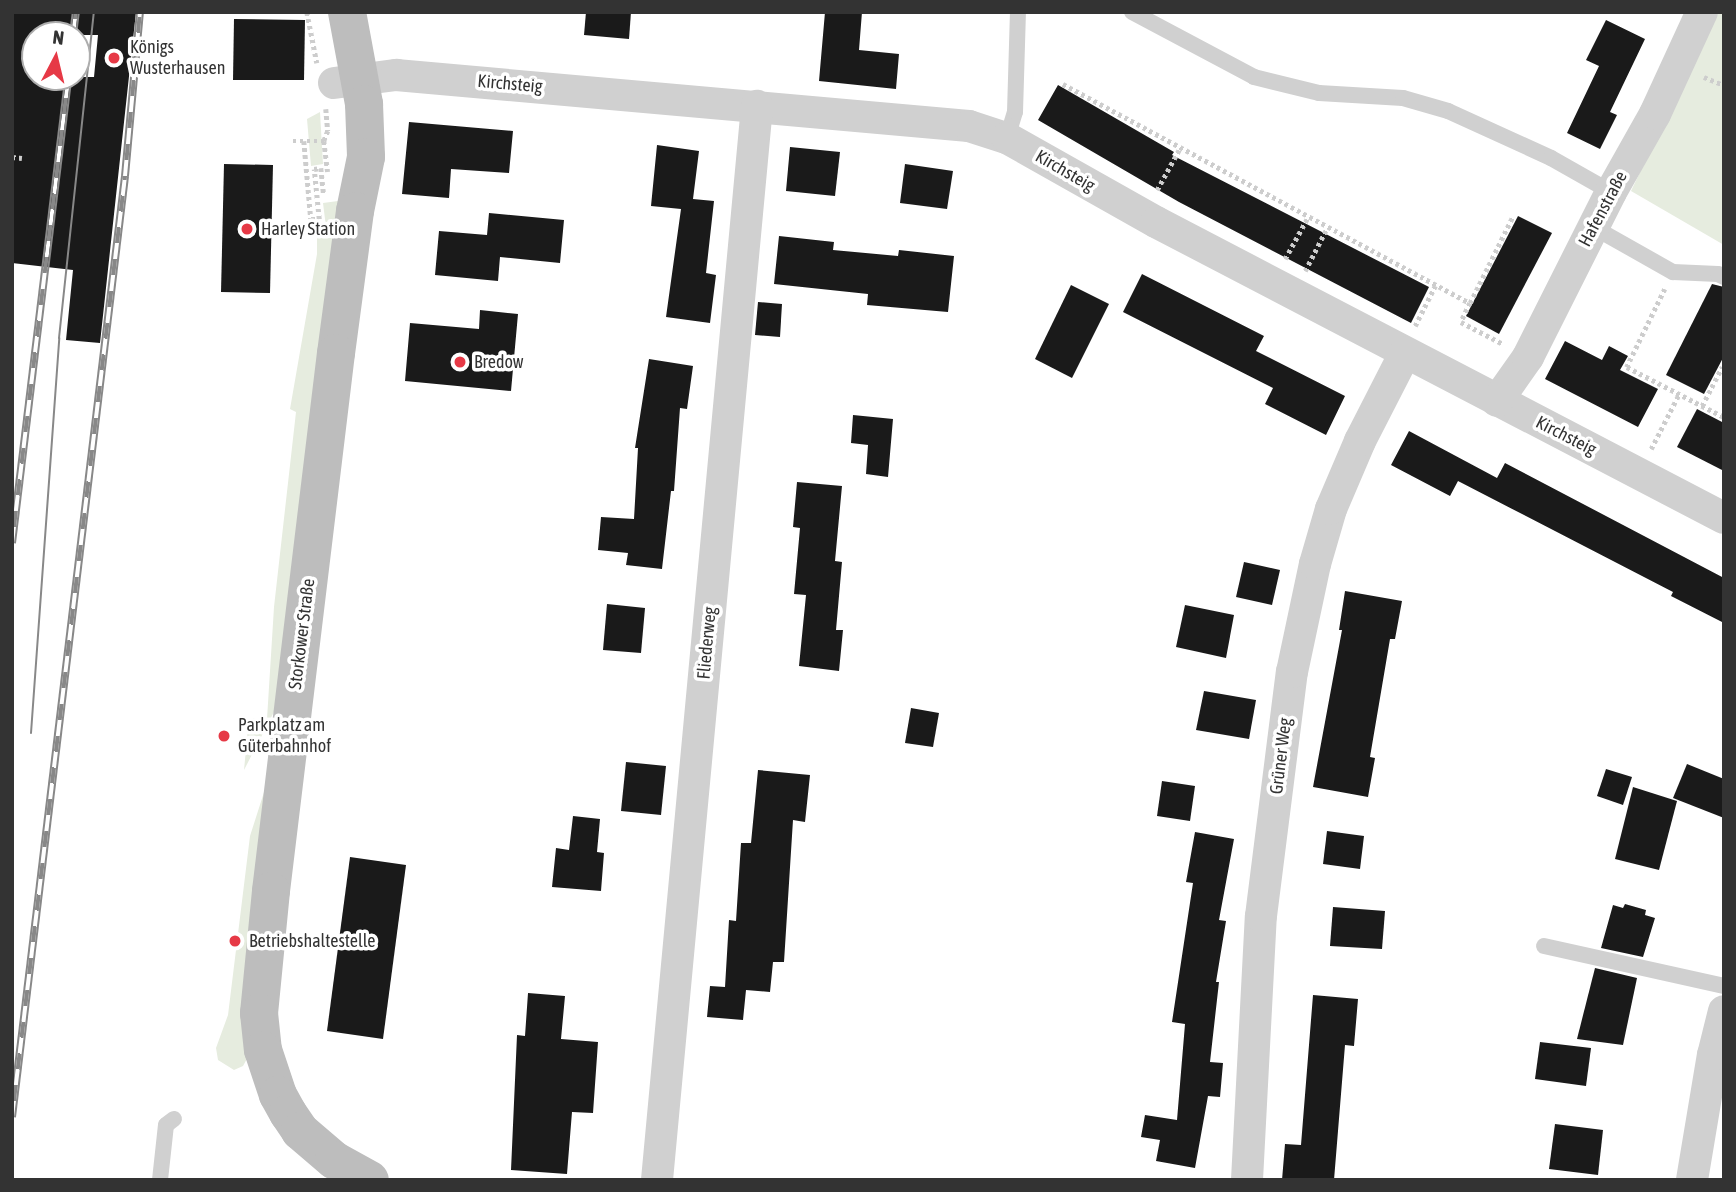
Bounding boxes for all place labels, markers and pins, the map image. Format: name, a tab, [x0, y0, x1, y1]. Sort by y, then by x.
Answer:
place label: Königs Wusterhausen	[130, 37, 225, 80]
marker: Königs Wusterhausen	[104, 48, 124, 68]
place label: Harley Station	[261, 218, 355, 240]
marker: Harley Station	[239, 221, 255, 237]
place label: Bredow	[474, 351, 523, 373]
marker: Bredow	[452, 354, 468, 370]
place label: Parkplatz am Güterbahnhof	[238, 715, 331, 758]
marker: Parkplatz am Güterbahnhof	[216, 728, 232, 744]
place label: Betriebshaltestelle	[249, 930, 376, 952]
marker: Betriebshaltestelle	[227, 933, 243, 949]

